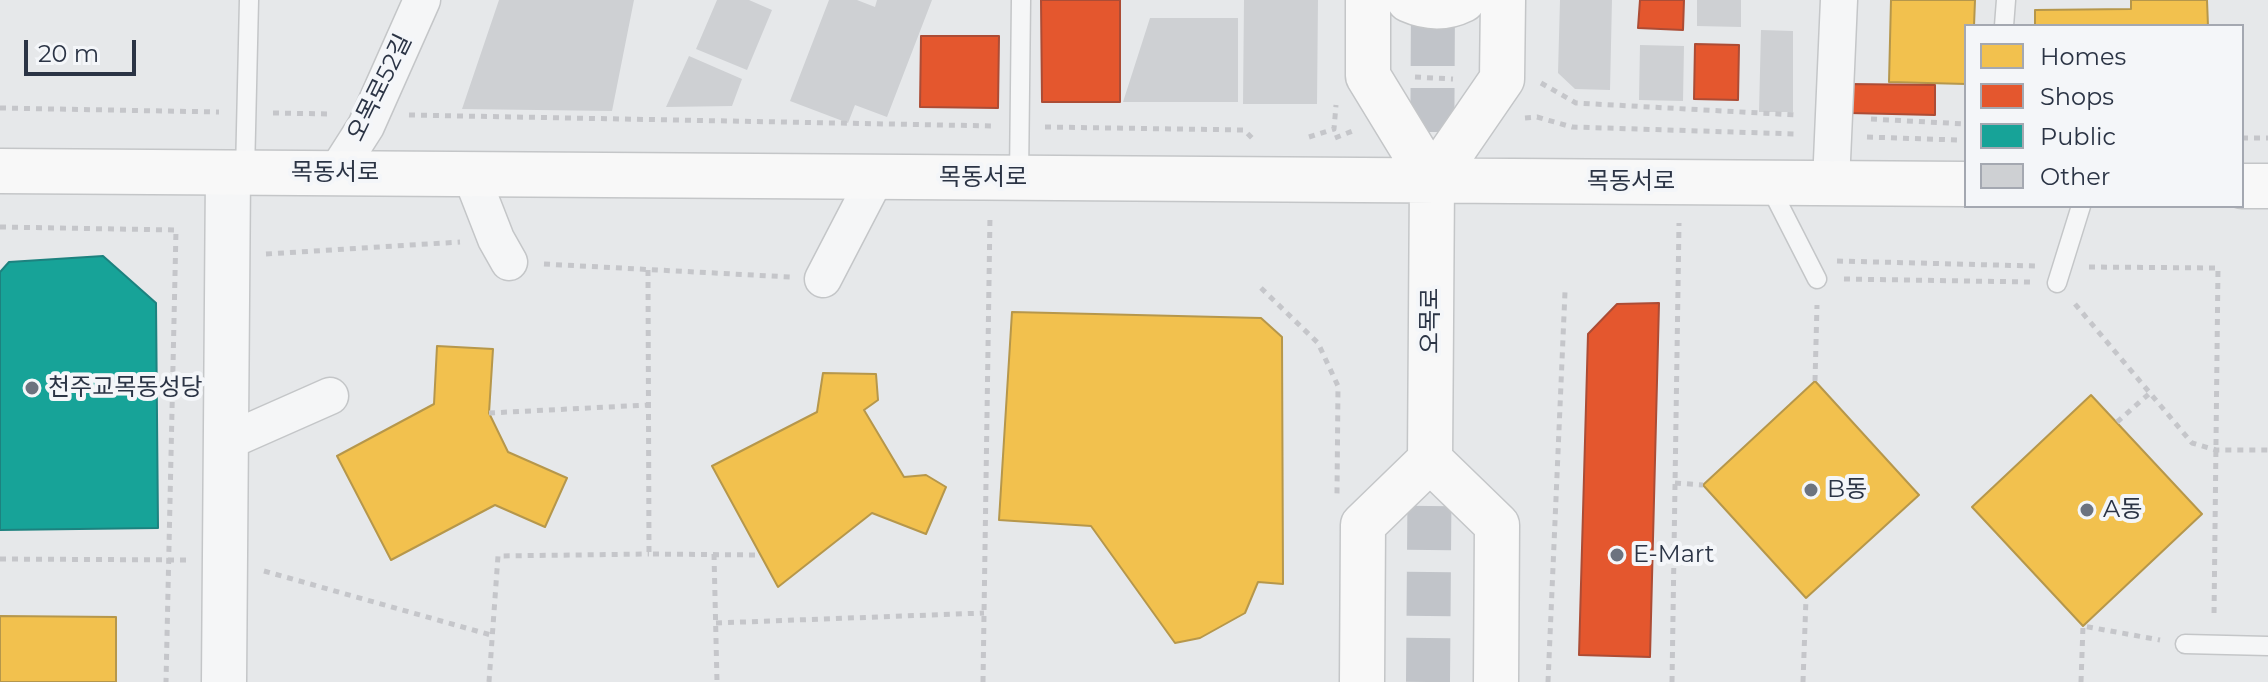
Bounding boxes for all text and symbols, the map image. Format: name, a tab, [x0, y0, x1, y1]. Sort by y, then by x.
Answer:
scale bar	[28, 24, 140, 74]
legend	[1964, 24, 2244, 208]
street label: 오목로52길	[342, 30, 418, 146]
text: 20 m	[38, 39, 99, 68]
text: Homes	[2040, 42, 2126, 71]
text: Shops	[2040, 82, 2114, 111]
text: Public	[2040, 122, 2116, 151]
street label: 목동서로	[291, 159, 379, 187]
text: Other	[2040, 162, 2110, 191]
street label: 목동서로	[939, 164, 1027, 192]
street label: 목동서로	[1587, 168, 1675, 196]
street label: 오목로	[1417, 288, 1445, 354]
place label: 천주교목동성당	[48, 374, 203, 402]
marker: 천주교목동성당	[23, 379, 41, 397]
place label: B동	[1827, 476, 1867, 504]
marker: B동	[1802, 481, 1820, 499]
place label: A동	[2103, 496, 2142, 524]
marker: A동	[2078, 501, 2096, 519]
place label: E-Mart	[1633, 541, 1715, 569]
marker: E-Mart	[1608, 546, 1626, 564]

